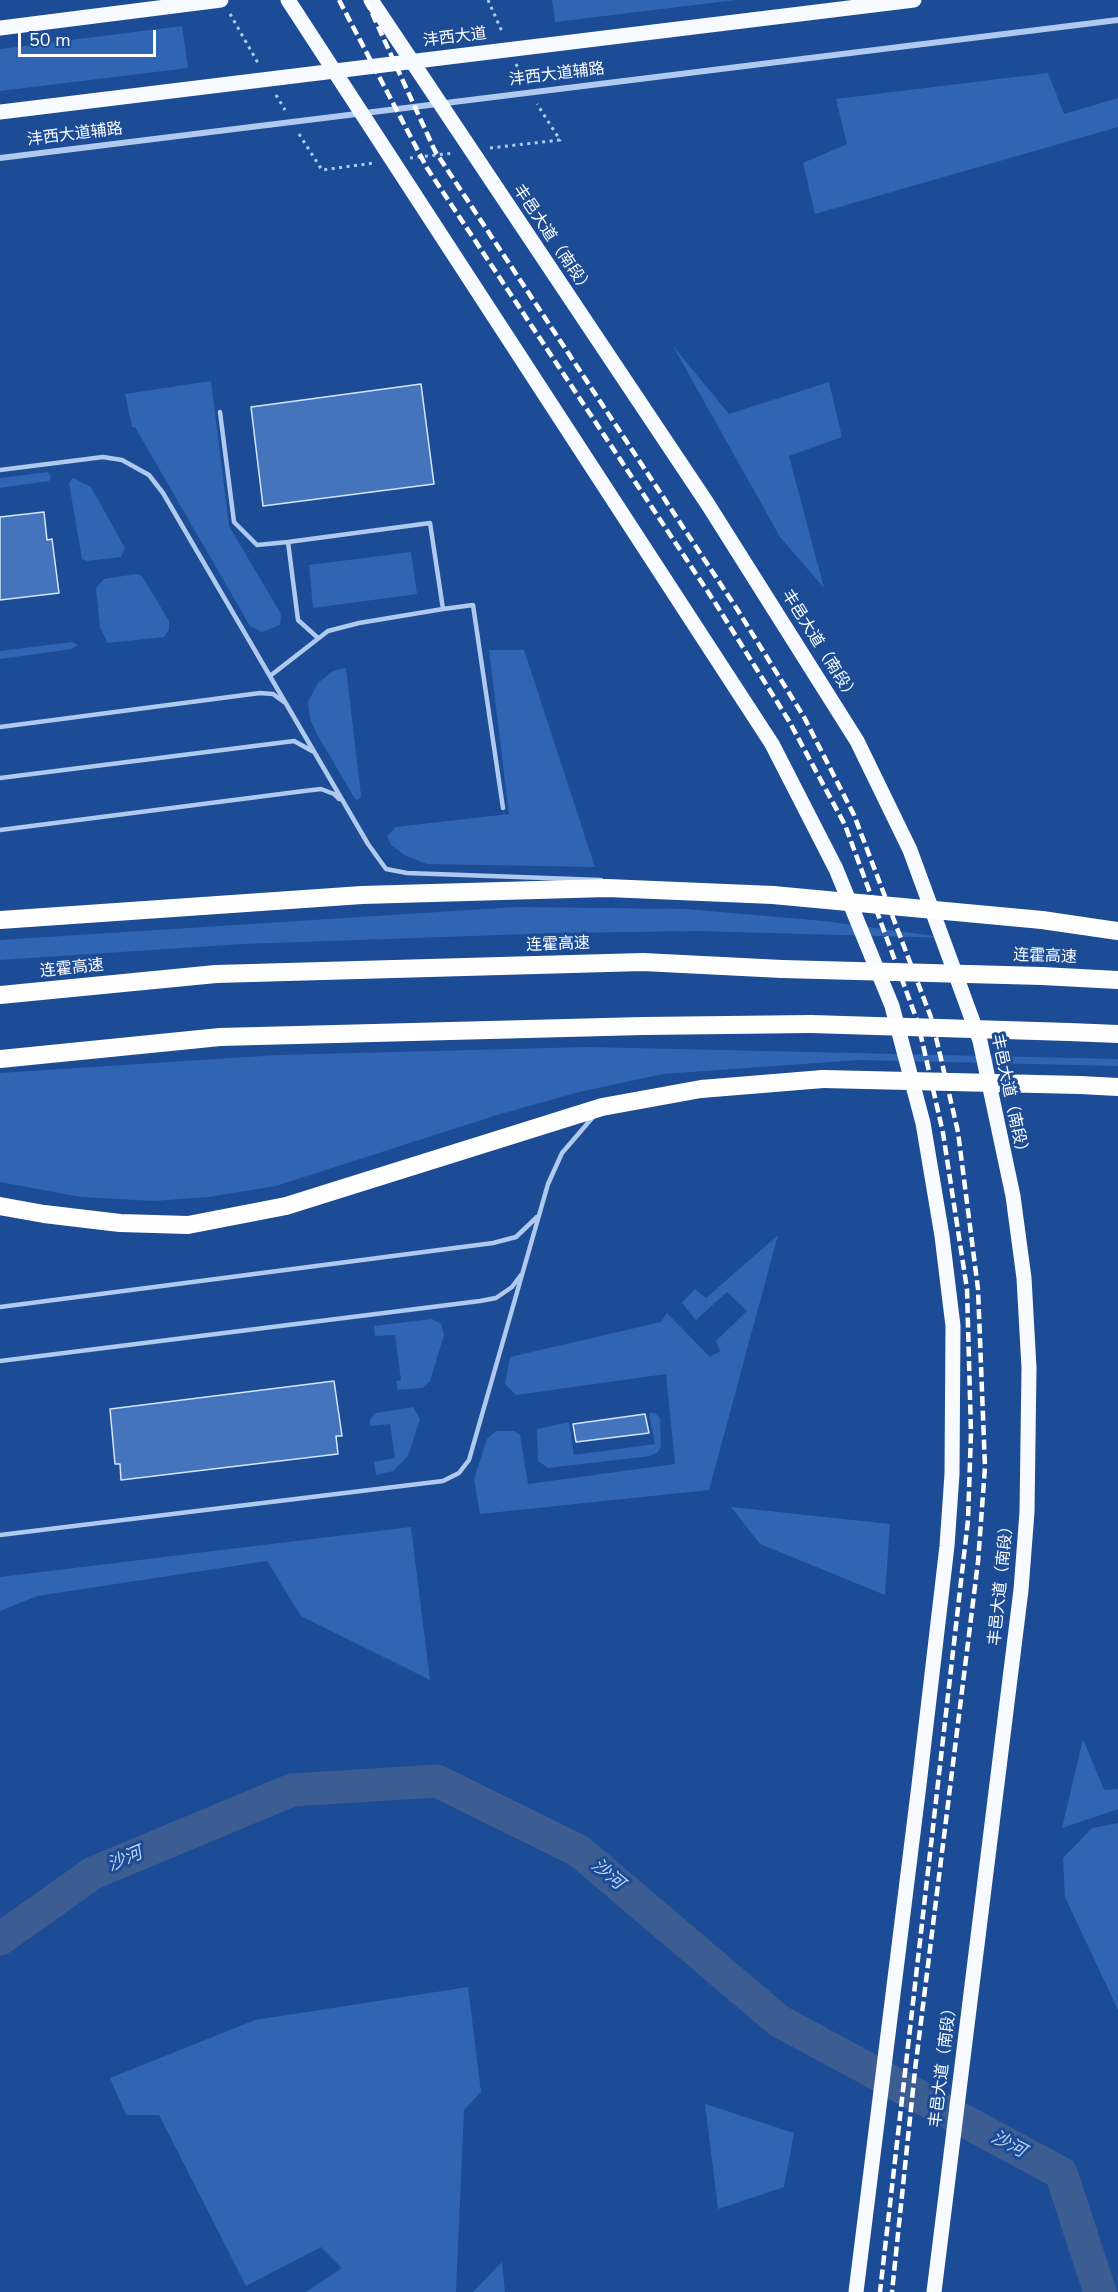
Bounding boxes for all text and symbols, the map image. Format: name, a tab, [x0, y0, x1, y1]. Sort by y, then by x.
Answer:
scale bar	[21, 18, 159, 56]
street label: 沣西大道	[422, 25, 488, 51]
text: 50 m	[29, 28, 71, 52]
street label: 沣西大道辅路	[508, 60, 606, 90]
street label: 沣西大道辅路	[26, 120, 124, 150]
street label: 丰邑大道（南段）	[508, 182, 596, 298]
street label: 丰邑大道（南段）	[777, 587, 861, 705]
street label: 连霍高速	[526, 934, 590, 956]
street label: 连霍高速	[1013, 946, 1077, 968]
street label: 连霍高速	[39, 956, 105, 982]
street label: 丰邑大道（南段）	[986, 1032, 1032, 1162]
street label: 丰邑大道（南段）	[986, 1517, 1018, 1647]
water label: 沙河	[104, 1843, 146, 1877]
water label: 沙河	[586, 1855, 628, 1895]
street label: 丰邑大道（南段）	[927, 1999, 961, 2129]
water label: 沙河	[987, 2127, 1029, 2163]

